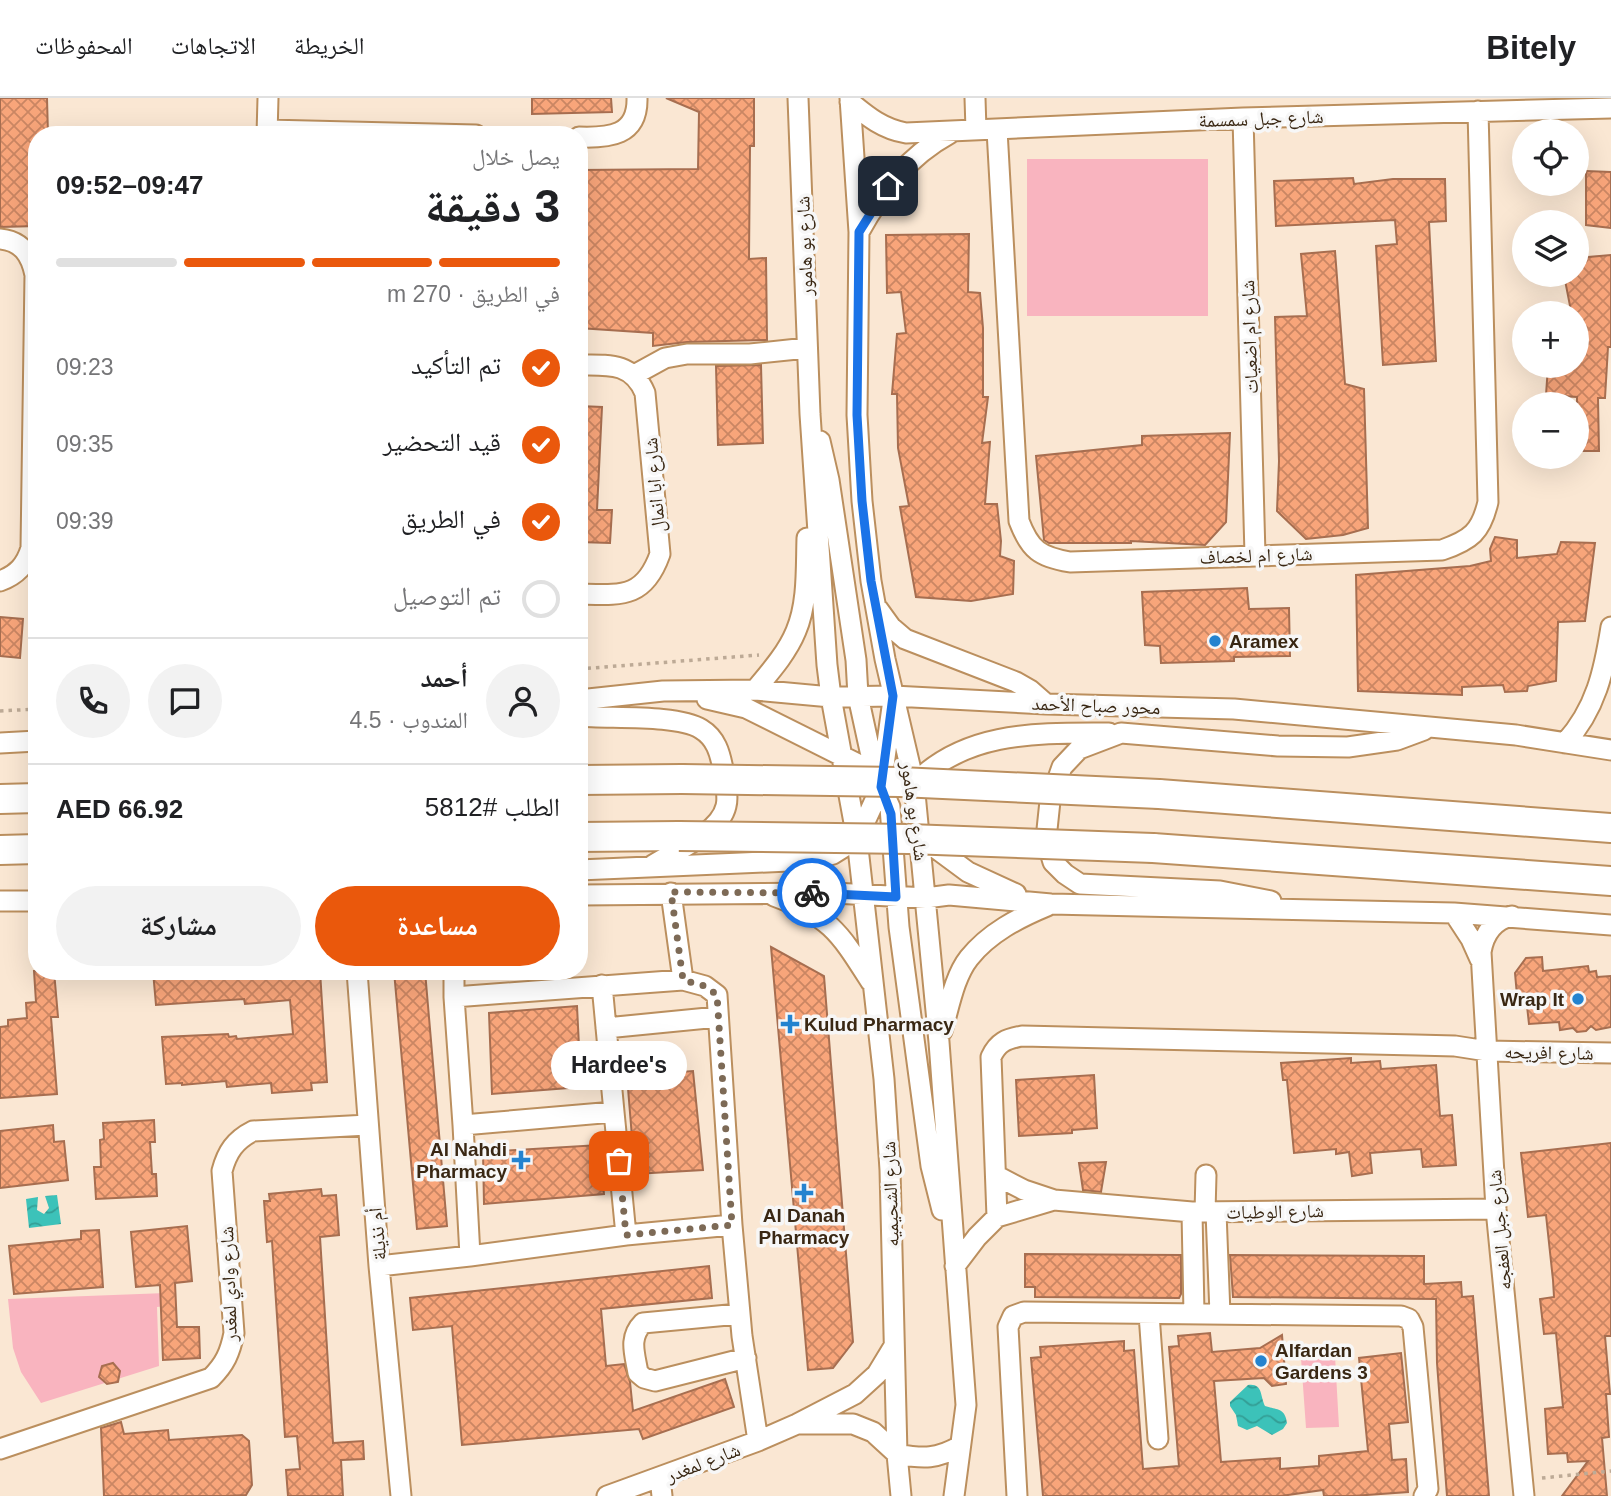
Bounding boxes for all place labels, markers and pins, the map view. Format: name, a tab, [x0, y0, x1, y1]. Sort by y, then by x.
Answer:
pin	[858, 156, 918, 216]
place label: Aramex	[1229, 631, 1299, 652]
marker: Aramex	[1207, 633, 1223, 649]
place label: Wrap It	[1500, 989, 1565, 1010]
marker: Wrap It	[1570, 991, 1586, 1007]
place label: Kulud Pharmacy	[804, 1014, 954, 1035]
marker: Kulud Pharmacy	[782, 1016, 798, 1032]
callout: Hardee's	[551, 1042, 687, 1091]
pin	[589, 1131, 649, 1191]
place label: Al Nahdi Pharmacy	[416, 1139, 507, 1182]
marker: Al Nahdi Pharmacy	[513, 1152, 529, 1168]
marker: Al Danah Pharmacy	[796, 1185, 812, 1201]
place label: Al Danah Pharmacy	[759, 1205, 850, 1248]
place label: Alfardan Gardens 3	[1275, 1340, 1368, 1383]
marker: Alfardan Gardens 3	[1253, 1353, 1269, 1369]

